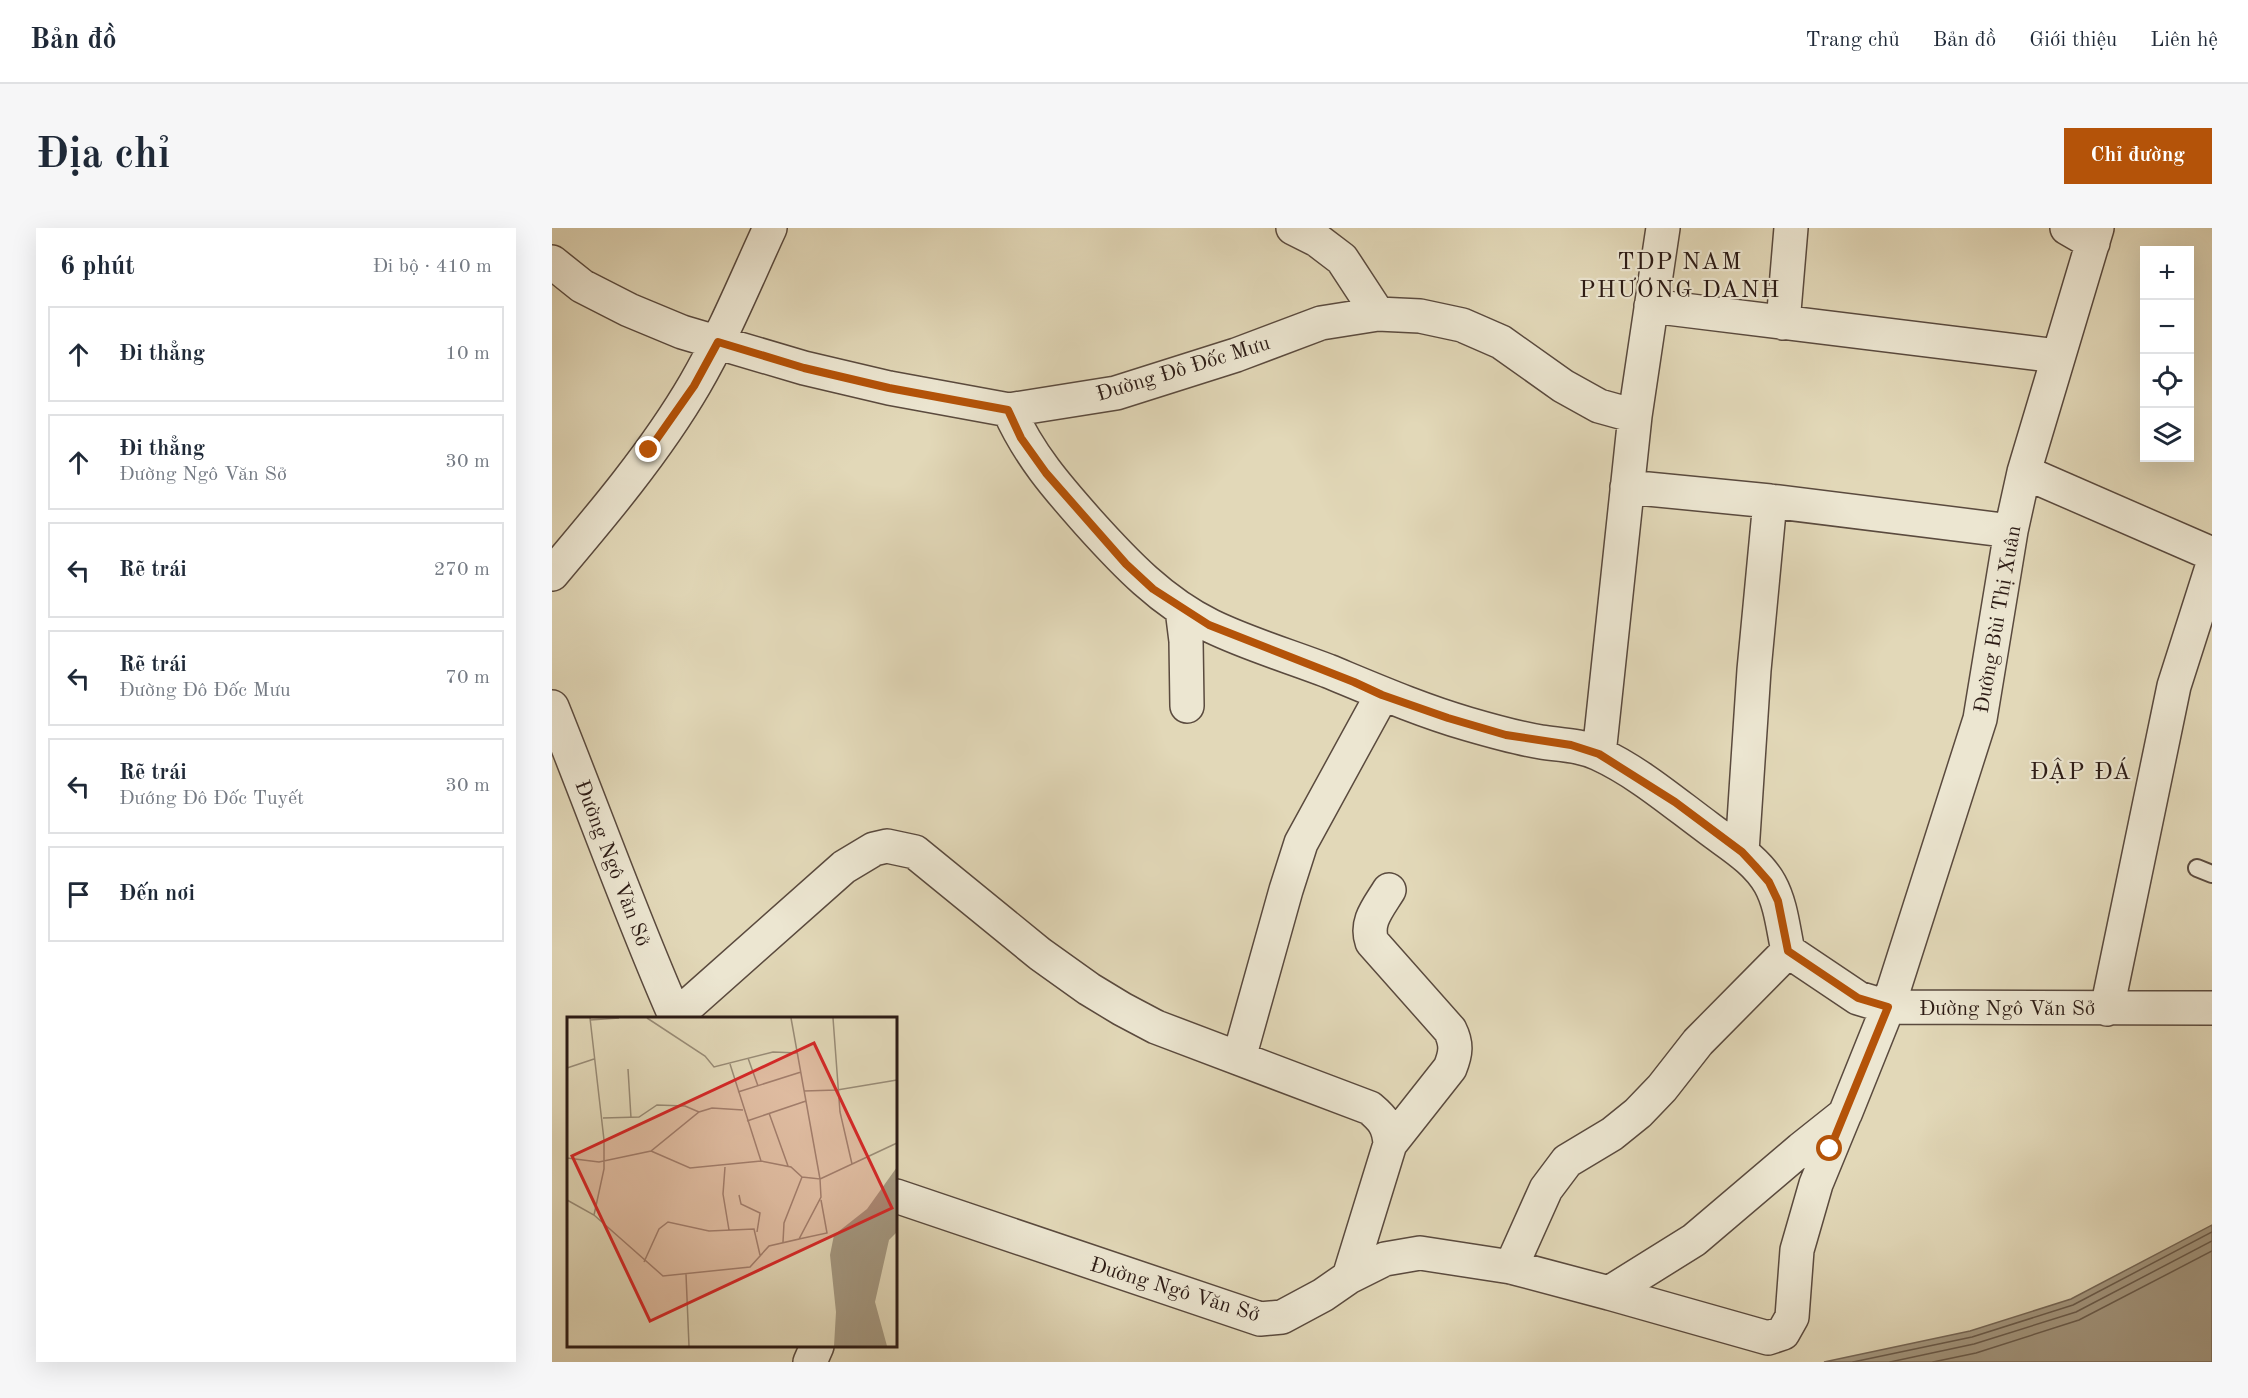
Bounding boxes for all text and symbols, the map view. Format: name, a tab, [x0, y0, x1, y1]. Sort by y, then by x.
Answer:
text: Bản đồ	[30, 27, 117, 55]
text: Trang chủ	[1805, 30, 1900, 51]
text: Bản đồ	[1933, 30, 1996, 51]
text: Giới thiệu	[2029, 30, 2117, 51]
text: Liên hệ	[2150, 30, 2218, 51]
button: Chỉ đường	[2064, 128, 2212, 184]
text: Địa chỉ	[36, 135, 170, 177]
map controls	[2140, 246, 2194, 462]
button: +	[2140, 246, 2194, 300]
district label: TDP NAM PHƯƠNG DANH	[1579, 251, 1781, 303]
text: 6 phút	[60, 254, 135, 280]
text: Đi bộ · 410 m	[372, 257, 492, 277]
button: −	[2140, 300, 2194, 354]
street label: Đường Đô Đốc Mưu	[1094, 332, 1273, 406]
icon: ahead	[62, 338, 95, 371]
text: Đi thẳng	[119, 343, 205, 365]
text: 10 m	[445, 344, 490, 364]
button: locate	[2140, 354, 2194, 408]
button: layers	[2140, 408, 2194, 462]
route end	[635, 436, 661, 462]
text: Đi thẳng	[119, 438, 205, 460]
icon: ahead	[62, 446, 95, 479]
text: 30 m	[445, 452, 490, 472]
text: Đường Ngô Văn Sở	[119, 465, 287, 485]
street label: Đường Bùi Thị Xuân	[1972, 524, 2025, 715]
icon: left	[62, 554, 95, 587]
text: Rẽ trái	[119, 559, 187, 581]
text: 270 m	[434, 560, 490, 580]
text: Rẽ trái	[119, 654, 187, 676]
icon: left	[62, 662, 95, 695]
text: 70 m	[445, 668, 490, 688]
text: Đường Đô Đốc Mưu	[119, 681, 291, 701]
district label: ĐẬP ĐÁ	[2030, 757, 2132, 785]
text: Rẽ trái	[119, 762, 187, 784]
icon: left	[62, 770, 95, 803]
text: 30 m	[445, 776, 490, 796]
street label: Đường Ngô Văn Sở	[570, 778, 653, 950]
text: Đướng Đô Đốc Tuyết	[119, 789, 304, 809]
icon: arrive	[62, 878, 95, 911]
text: Đến nơi	[119, 883, 195, 905]
street label: Đường Ngô Văn Sở	[1919, 999, 2095, 1020]
inset map	[567, 1017, 897, 1347]
route start	[1816, 1135, 1842, 1161]
street label: Đường Ngô Văn Sở	[1087, 1255, 1262, 1326]

